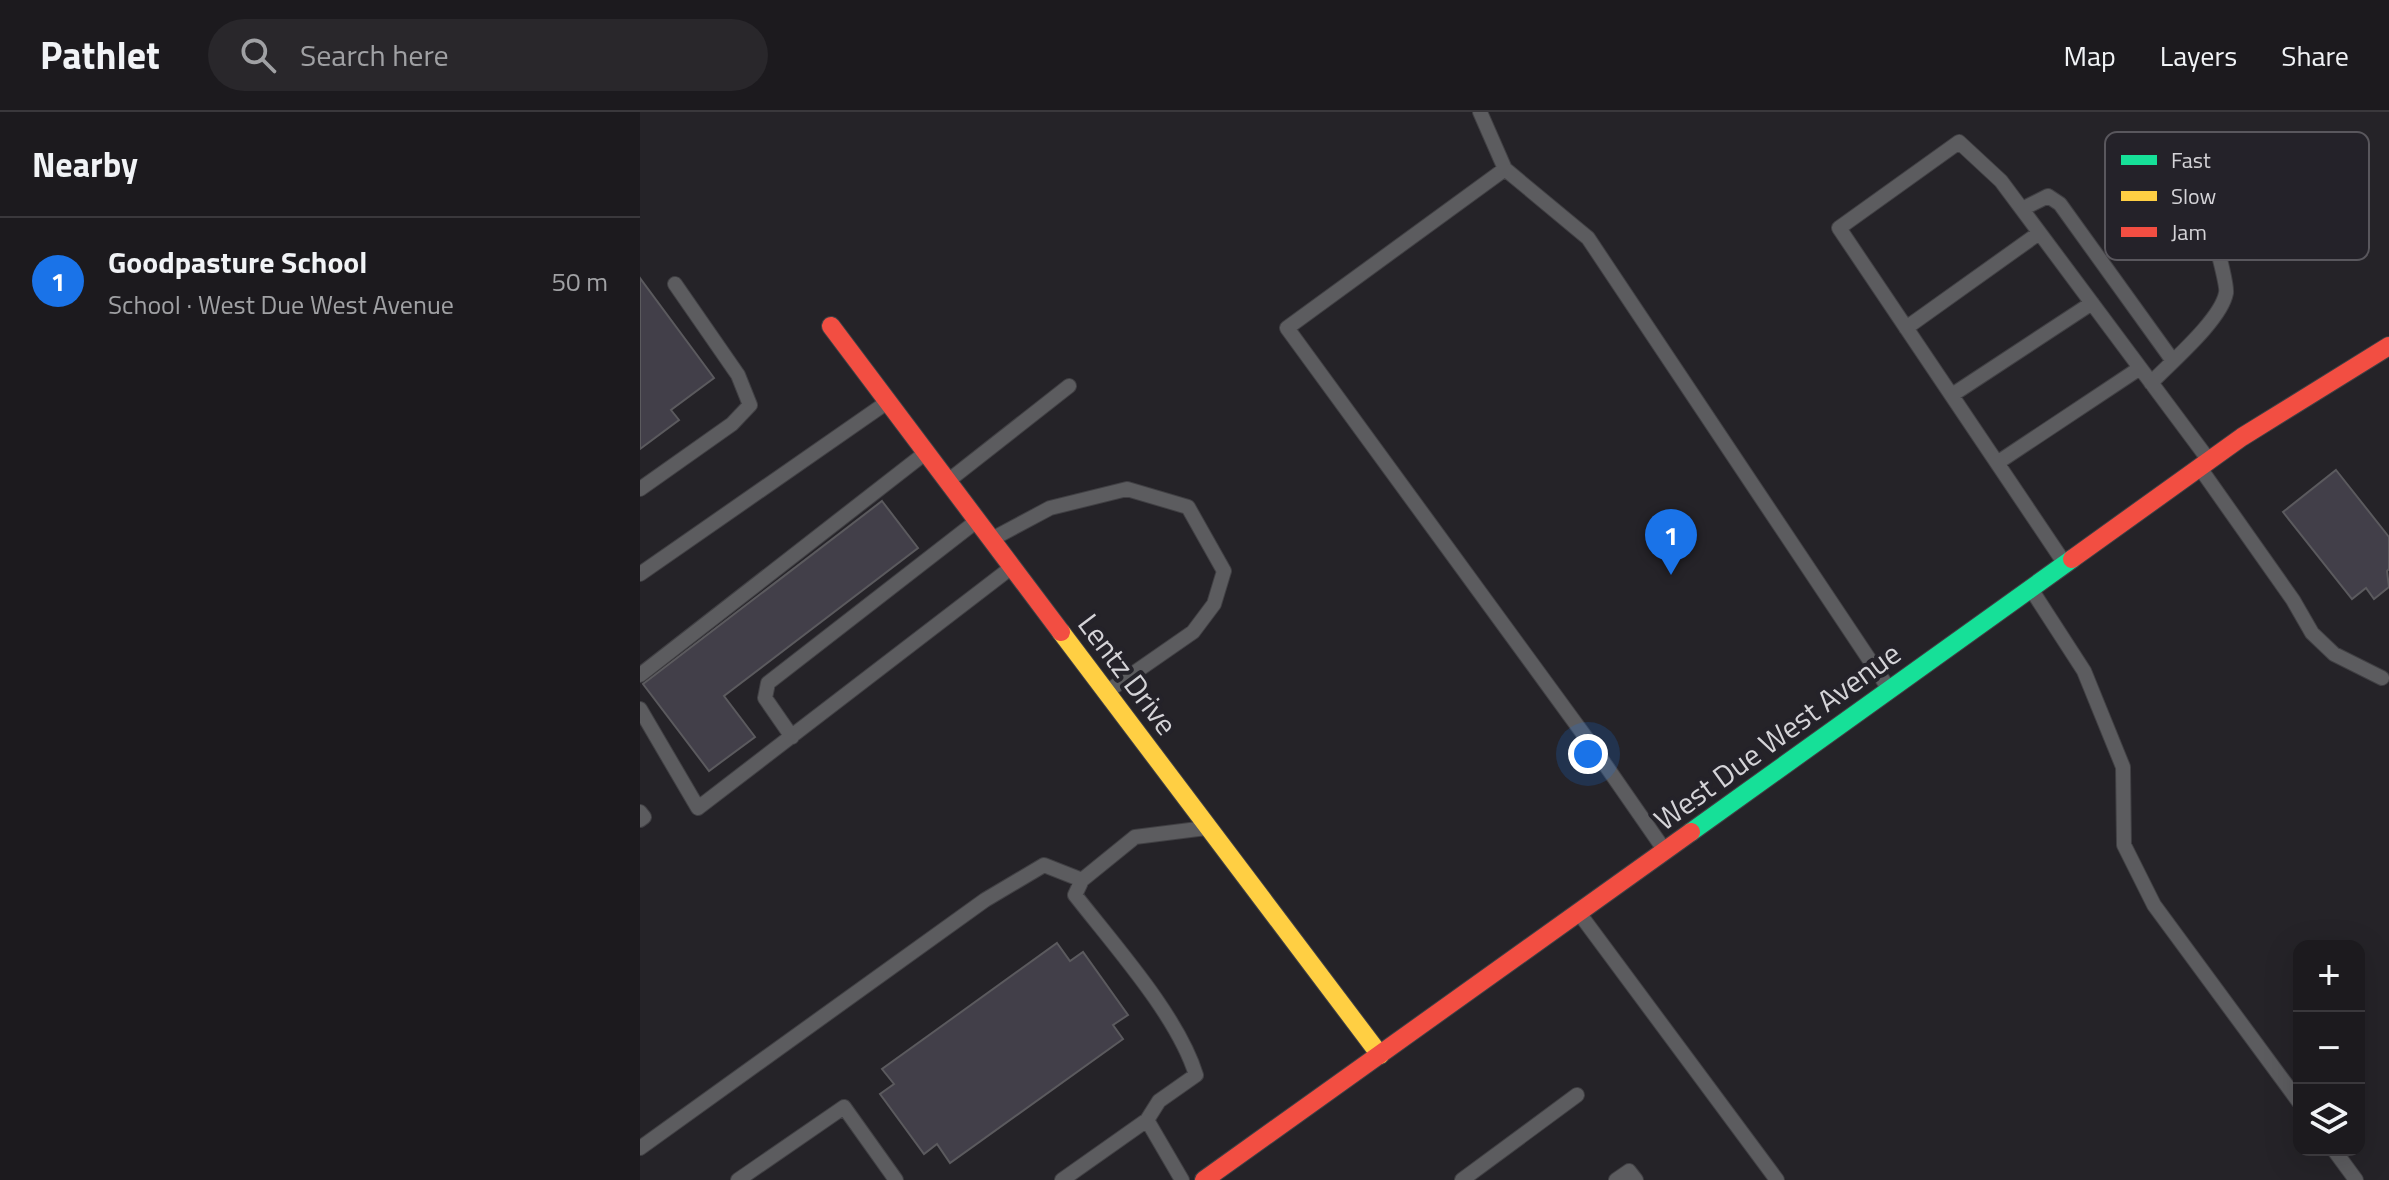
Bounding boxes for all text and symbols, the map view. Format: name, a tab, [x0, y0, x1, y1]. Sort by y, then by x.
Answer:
search box	[208, 19, 768, 91]
text: Pathlet	[40, 26, 160, 84]
text: Search here	[300, 32, 449, 78]
icon: search	[236, 33, 280, 77]
text: Map	[2063, 34, 2116, 77]
text: Layers	[2160, 34, 2237, 77]
text: Share	[2281, 34, 2349, 77]
legend	[2105, 132, 2369, 260]
text: Nearby	[32, 138, 138, 190]
text: Fast	[2171, 143, 2211, 177]
text: Slow	[2171, 179, 2217, 213]
text: Jam	[2171, 215, 2207, 249]
text: Goodpasture School	[108, 239, 367, 285]
text: 1	[51, 262, 65, 301]
text: 50 m	[551, 262, 608, 301]
text: School · West Due West Avenue	[108, 285, 454, 324]
pin: 1	[1645, 509, 1697, 575]
street label: Lentz Drive	[1067, 604, 1189, 744]
street label: West Due West Avenue	[1644, 631, 1910, 841]
your location	[1568, 734, 1608, 774]
map controls	[2293, 940, 2365, 1156]
button: +	[2293, 940, 2365, 1012]
button: −	[2293, 1012, 2365, 1084]
button: layers	[2293, 1084, 2365, 1156]

